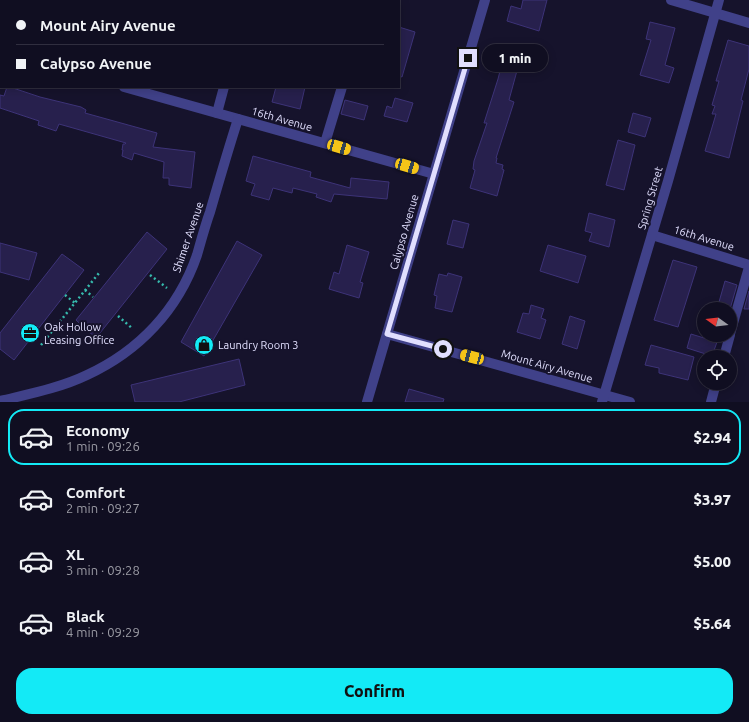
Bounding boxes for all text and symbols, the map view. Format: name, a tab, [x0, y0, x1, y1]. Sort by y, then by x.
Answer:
text: Mount Airy Avenue	[40, 17, 176, 34]
callout: 1 min	[482, 44, 548, 72]
route end	[459, 49, 477, 67]
text: 1 min	[498, 51, 532, 65]
text: Calypso Avenue	[40, 55, 152, 72]
street label: 16th Avenue	[250, 105, 314, 133]
car	[326, 138, 352, 156]
car	[394, 157, 420, 175]
street label: Spring Street	[635, 165, 665, 231]
street label: Calypso Avenue	[388, 193, 420, 271]
street label: Shimer Avenue	[170, 200, 206, 274]
street label: 16th Avenue	[672, 223, 736, 253]
north arrow	[697, 302, 737, 342]
map controls	[697, 302, 737, 390]
place label: Oak Hollow Leasing Office	[44, 321, 115, 346]
office icon: Oak Hollow Leasing Office	[19, 322, 41, 344]
shop icon: Laundry Room 3	[193, 334, 215, 356]
place label: Laundry Room 3	[218, 339, 298, 351]
route start	[434, 340, 452, 358]
street label: Mount Airy Avenue	[500, 347, 594, 385]
car	[459, 348, 485, 366]
button: locate	[697, 350, 737, 390]
icon: car	[18, 419, 54, 455]
text: Economy	[66, 422, 130, 439]
text: $2.94	[693, 429, 731, 446]
text: 1 min · 09:26	[66, 439, 140, 453]
icon: car	[18, 481, 54, 517]
text: Comfort	[66, 484, 125, 501]
text: $3.97	[693, 491, 731, 508]
text: 2 min · 09:27	[66, 501, 140, 515]
icon: car	[18, 543, 54, 579]
text: XL	[66, 546, 84, 563]
text: $5.00	[693, 553, 731, 570]
text: 3 min · 09:28	[66, 563, 140, 577]
icon: car	[18, 605, 54, 641]
text: Black	[66, 608, 105, 625]
text: $5.64	[693, 615, 731, 632]
text: 4 min · 09:29	[66, 625, 140, 639]
button: Confirm	[16, 668, 733, 714]

